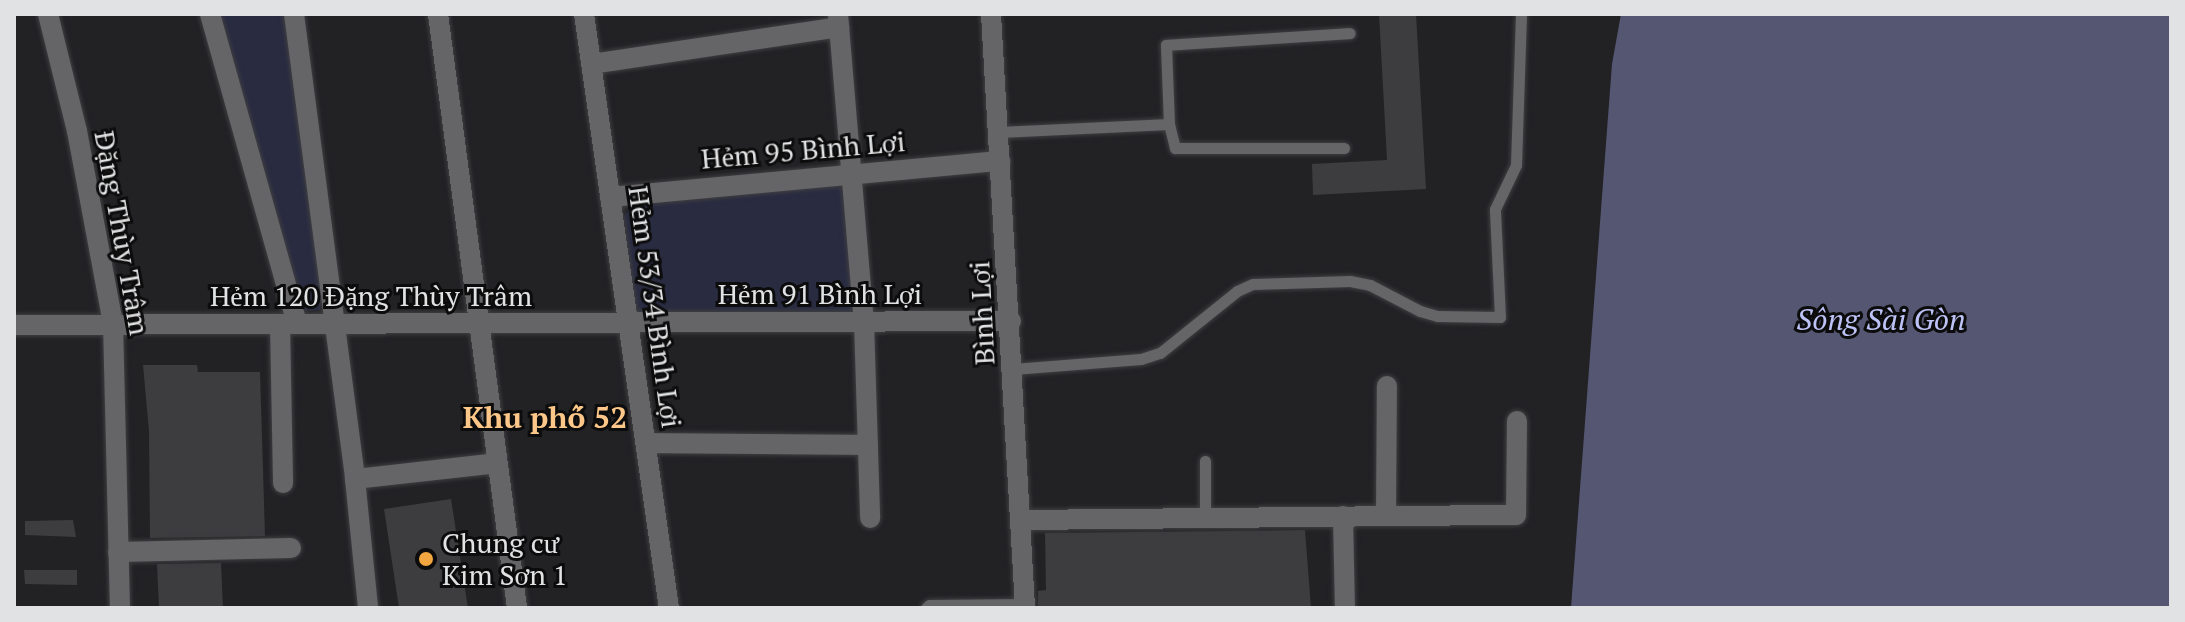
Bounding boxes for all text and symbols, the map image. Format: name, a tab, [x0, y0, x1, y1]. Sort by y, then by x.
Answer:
street label: Hẻm 95 Bình Lợi	[700, 124, 906, 176]
street label: Đặng Thùy Trâm	[88, 128, 156, 338]
street label: Hẻm 53/34 Bình Lợi	[621, 184, 689, 430]
street label: Bình Lợi	[962, 260, 1002, 366]
street label: Hẻm 91 Bình Lợi	[718, 277, 922, 311]
street label: Hẻm 120 Đặng Thùy Trâm	[210, 279, 532, 313]
water label: Sông Sài Gòn	[1796, 301, 1966, 337]
district label: Khu phố 52	[463, 399, 627, 435]
place label: Chung cư Kim Sơn 1	[442, 526, 568, 592]
marker: Chung cư Kim Sơn 1	[417, 550, 435, 568]

